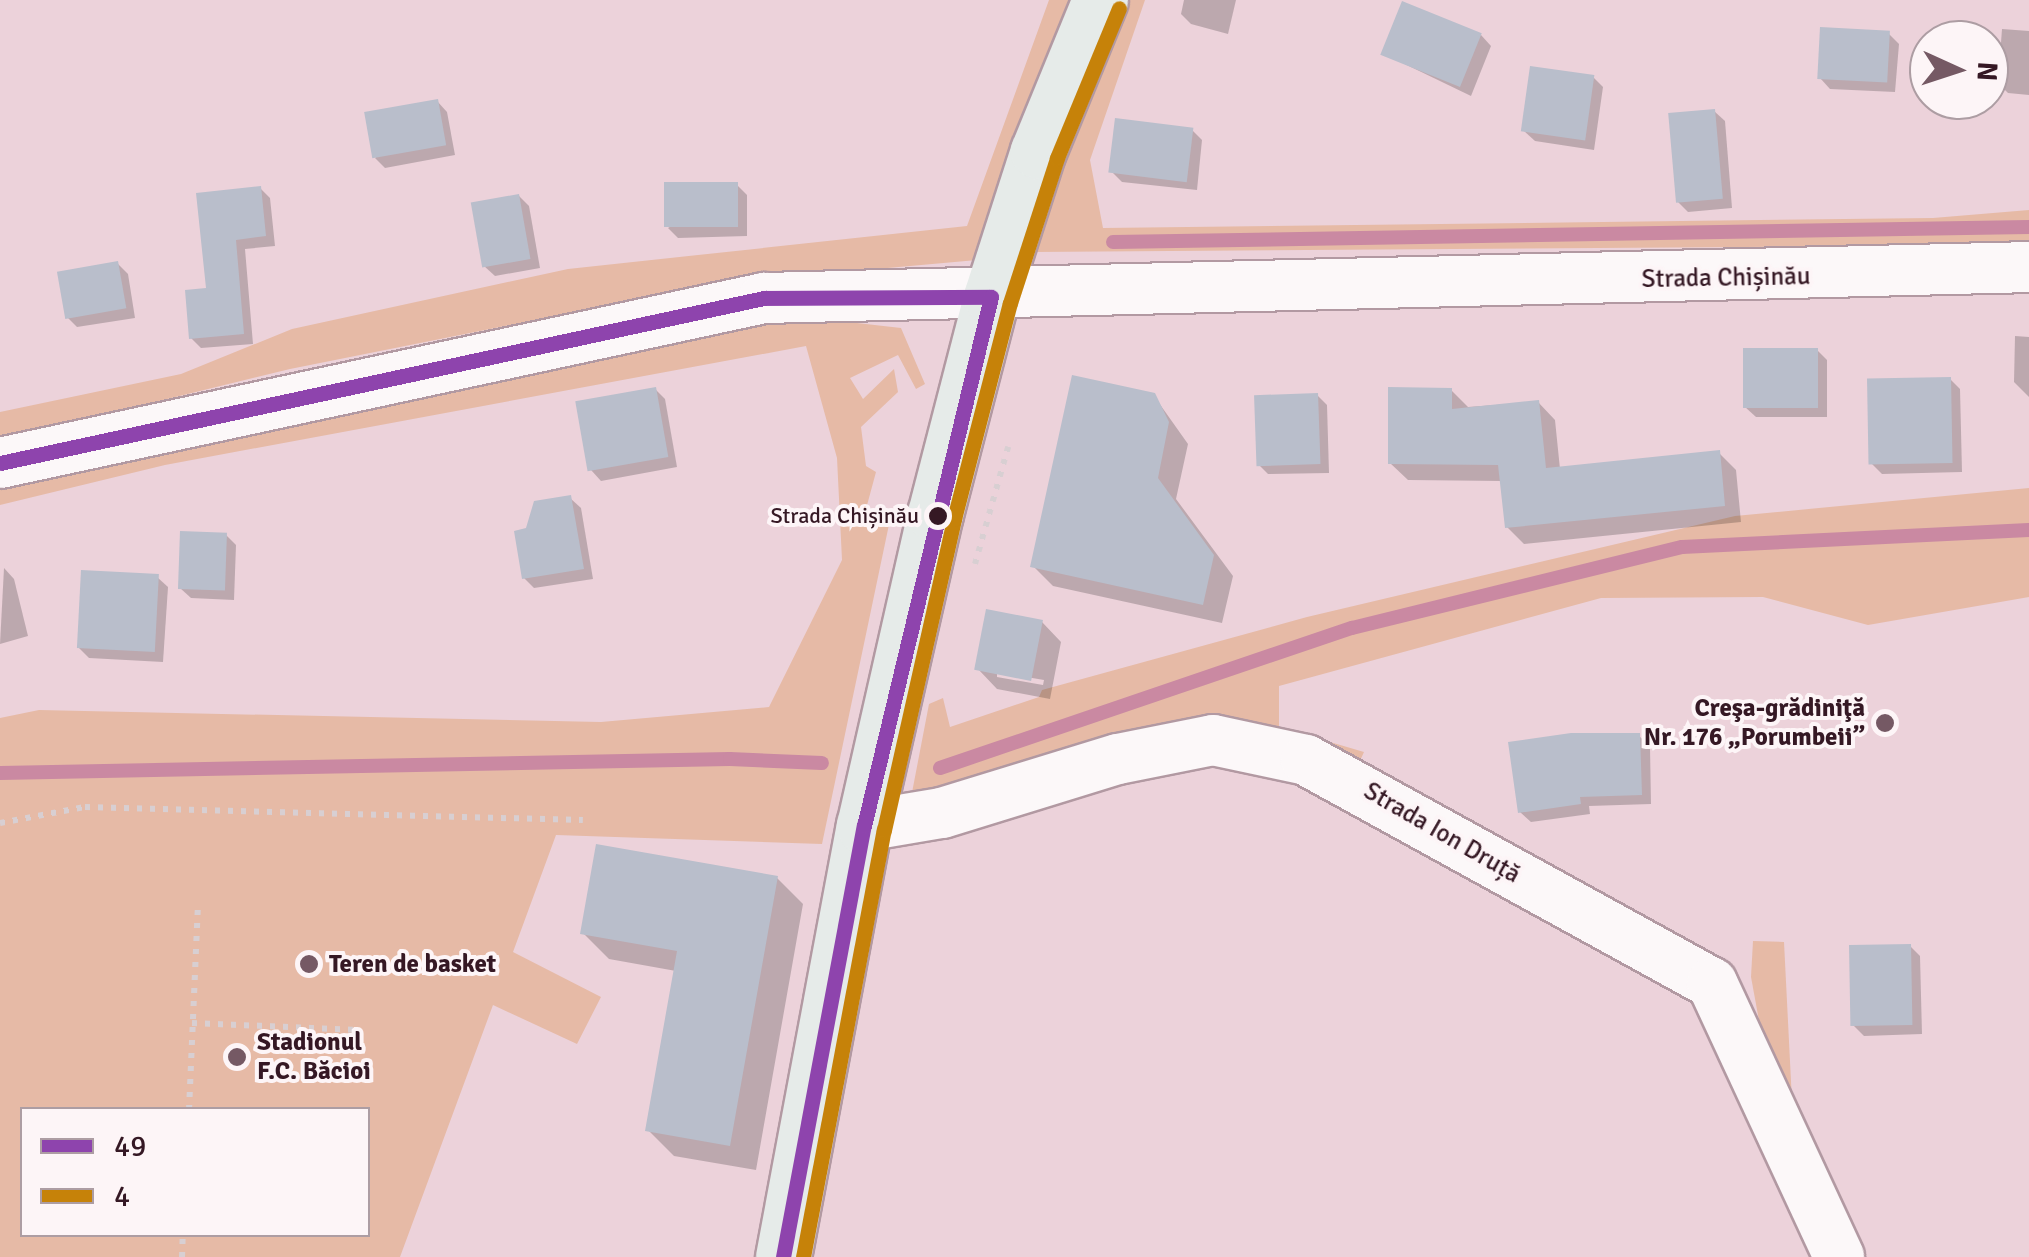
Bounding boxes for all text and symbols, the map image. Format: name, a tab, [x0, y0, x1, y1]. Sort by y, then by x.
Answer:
north arrow	[1909, 20, 2009, 120]
text: N	[1969, 61, 2004, 82]
street label: Strada Chișinău	[1641, 262, 1811, 294]
place label: Strada Chișinău	[770, 503, 919, 529]
marker: Strada Chișinău	[928, 506, 948, 526]
place label: Creşa-grădiniţă Nr. 176 „Porumbeii”	[1644, 694, 1865, 753]
marker: Creşa-grădiniţă Nr. 176 „Porumbeii”	[1874, 712, 1896, 734]
street label: Strada Ion Druță	[1358, 776, 1526, 890]
place label: Teren de basket	[329, 949, 496, 979]
marker: Teren de basket	[298, 953, 320, 975]
place label: Stadionul F.C. Băcioi	[257, 1028, 371, 1087]
marker: Stadionul F.C. Băcioi	[226, 1046, 248, 1068]
legend	[20, 1107, 370, 1237]
text: 49	[114, 1128, 146, 1165]
text: 4	[114, 1178, 130, 1215]

